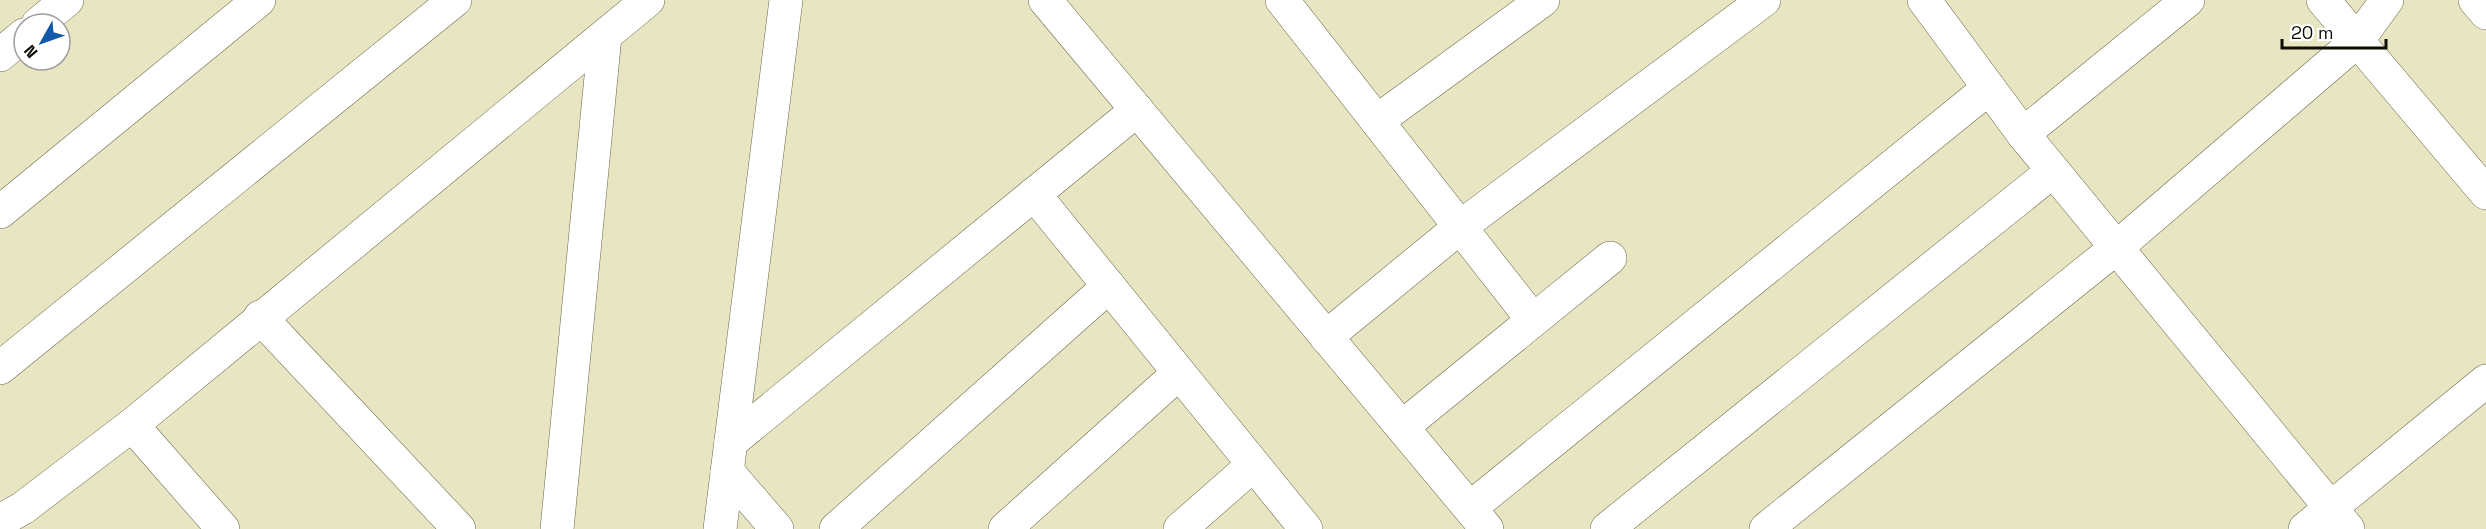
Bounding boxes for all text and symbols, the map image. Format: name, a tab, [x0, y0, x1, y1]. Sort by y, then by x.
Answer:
north arrow	[12, 12, 72, 72]
scale bar	[2282, 12, 2386, 50]
text: 20 m	[2291, 21, 2334, 44]
text: N	[19, 40, 42, 62]

